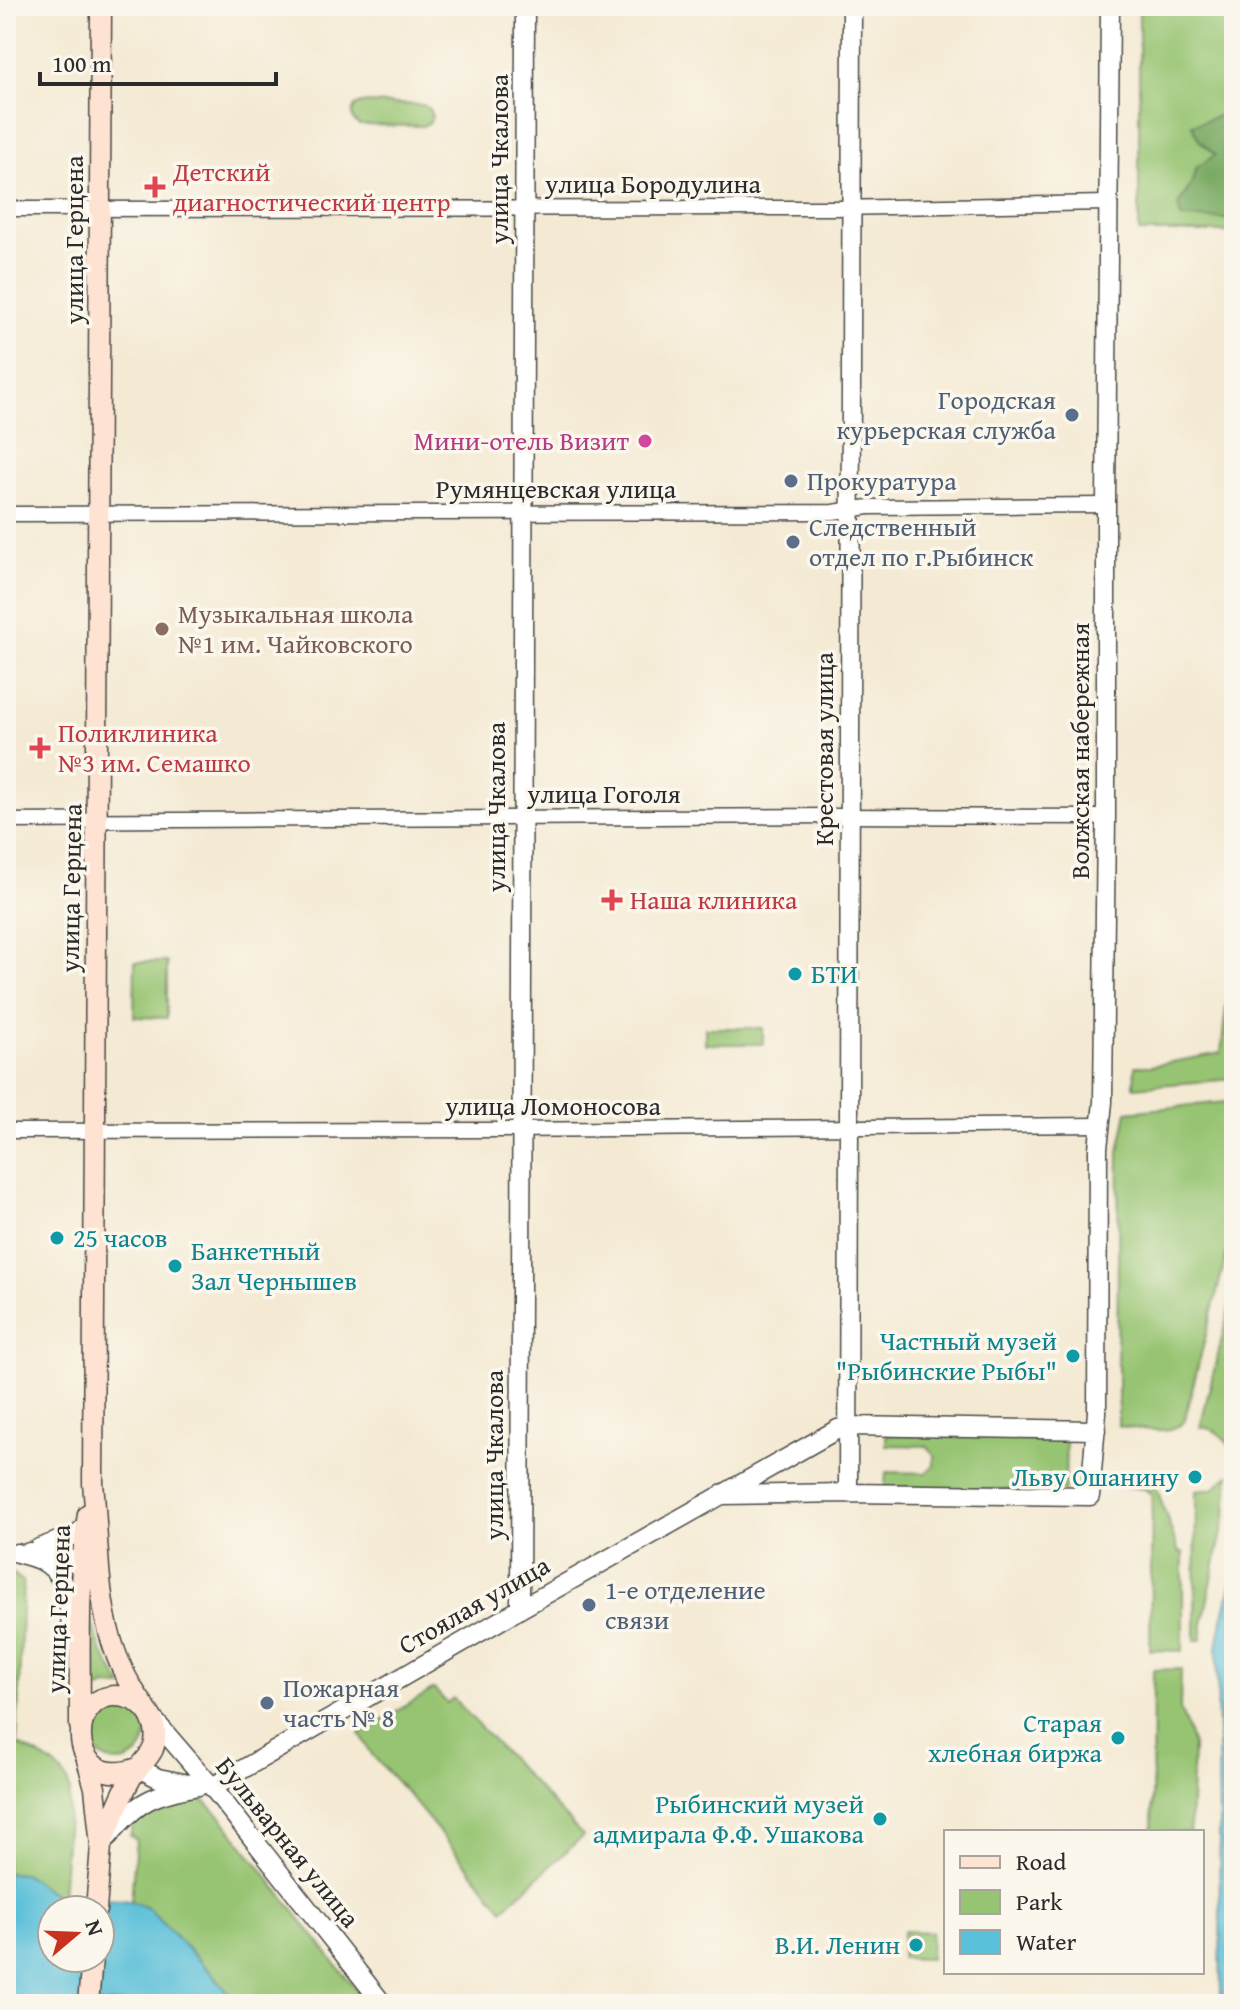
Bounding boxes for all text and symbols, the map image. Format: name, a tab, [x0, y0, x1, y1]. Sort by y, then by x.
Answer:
scale bar	[40, 36, 276, 86]
text: 100 m	[52, 46, 112, 81]
street label: улица Чкалова	[479, 73, 518, 245]
place label: Детский диагностический центр	[172, 152, 450, 221]
street label: улица Герцена	[54, 155, 93, 326]
street label: улица Бородулина	[544, 164, 762, 203]
marker: Детский диагностический центр	[144, 176, 166, 198]
place label: Городская курьерская служба	[836, 380, 1057, 449]
marker: Городская курьерская служба	[1063, 406, 1081, 424]
place label: Мини-отель Визит	[414, 421, 629, 460]
marker: Мини-отель Визит	[636, 432, 654, 450]
place label: Прокуратура	[807, 461, 957, 500]
street label: Румянцевская улица	[436, 469, 677, 508]
marker: Прокуратура	[782, 472, 800, 490]
place label: Следственный отдел по г.Рыбинск	[809, 507, 1034, 576]
marker: Следственный отдел по г.Рыбинск	[784, 533, 802, 551]
place label: Музыкальная школа №1 им. Чайковского	[178, 594, 414, 663]
marker: Музыкальная школа №1 им. Чайковского	[153, 620, 171, 638]
street label: Волжская набережная	[1060, 623, 1099, 879]
street label: Крестовая улица	[804, 652, 843, 846]
place label: Поликлиника №3 им. Семашко	[58, 713, 251, 782]
street label: улица Чкалова	[476, 721, 515, 893]
marker: Поликлиника №3 им. Семашко	[29, 737, 51, 759]
street label: улица Гоголя	[526, 774, 681, 813]
street label: улица Герцена	[50, 802, 91, 974]
place label: Наша клиника	[630, 880, 798, 919]
marker: Наша клиника	[601, 889, 623, 911]
place label: БТИ	[811, 954, 858, 993]
marker: БТИ	[786, 965, 804, 983]
street label: улица Ломоносова	[444, 1086, 661, 1125]
place label: 25 часов	[73, 1218, 168, 1257]
marker: 25 часов	[48, 1229, 66, 1247]
place label: Банкетный Зал Чернышев	[191, 1231, 357, 1300]
marker: Банкетный Зал Чернышев	[166, 1257, 184, 1275]
place label: Частный музей "Рыбинские Рыбы"	[836, 1321, 1057, 1390]
marker: Частный музей "Рыбинские Рыбы"	[1064, 1347, 1082, 1365]
street label: улица Чкалова	[474, 1369, 513, 1541]
place label: Льву Ошанину	[1012, 1457, 1179, 1496]
marker: Льву Ошанину	[1186, 1468, 1204, 1486]
street label: улица Герцена	[35, 1523, 80, 1695]
street label: Стоялая улица	[391, 1545, 557, 1664]
place label: 1-е отделение связи	[605, 1570, 766, 1639]
marker: 1-е отделение связи	[580, 1596, 598, 1614]
place label: Пожарная часть № 8	[283, 1668, 399, 1737]
marker: Пожарная часть № 8	[258, 1694, 276, 1712]
place label: Старая хлебная биржа	[928, 1703, 1103, 1772]
marker: Старая хлебная биржа	[1109, 1729, 1127, 1747]
street label: Бульварная улица	[207, 1748, 370, 1936]
place label: Рыбинский музей адмирала Ф.Ф. Ушакова	[593, 1784, 865, 1853]
marker: Рыбинский музей адмирала Ф.Ф. Ушакова	[871, 1810, 889, 1828]
legend	[944, 1830, 1204, 1974]
text: Road	[1016, 1844, 1066, 1879]
text: Park	[1016, 1884, 1063, 1919]
north arrow	[36, 1894, 116, 1974]
text: N	[77, 1915, 113, 1940]
text: Water	[1016, 1924, 1077, 1959]
place label: В.И. Ленин	[775, 1925, 900, 1964]
marker: В.И. Ленин	[907, 1936, 925, 1954]

